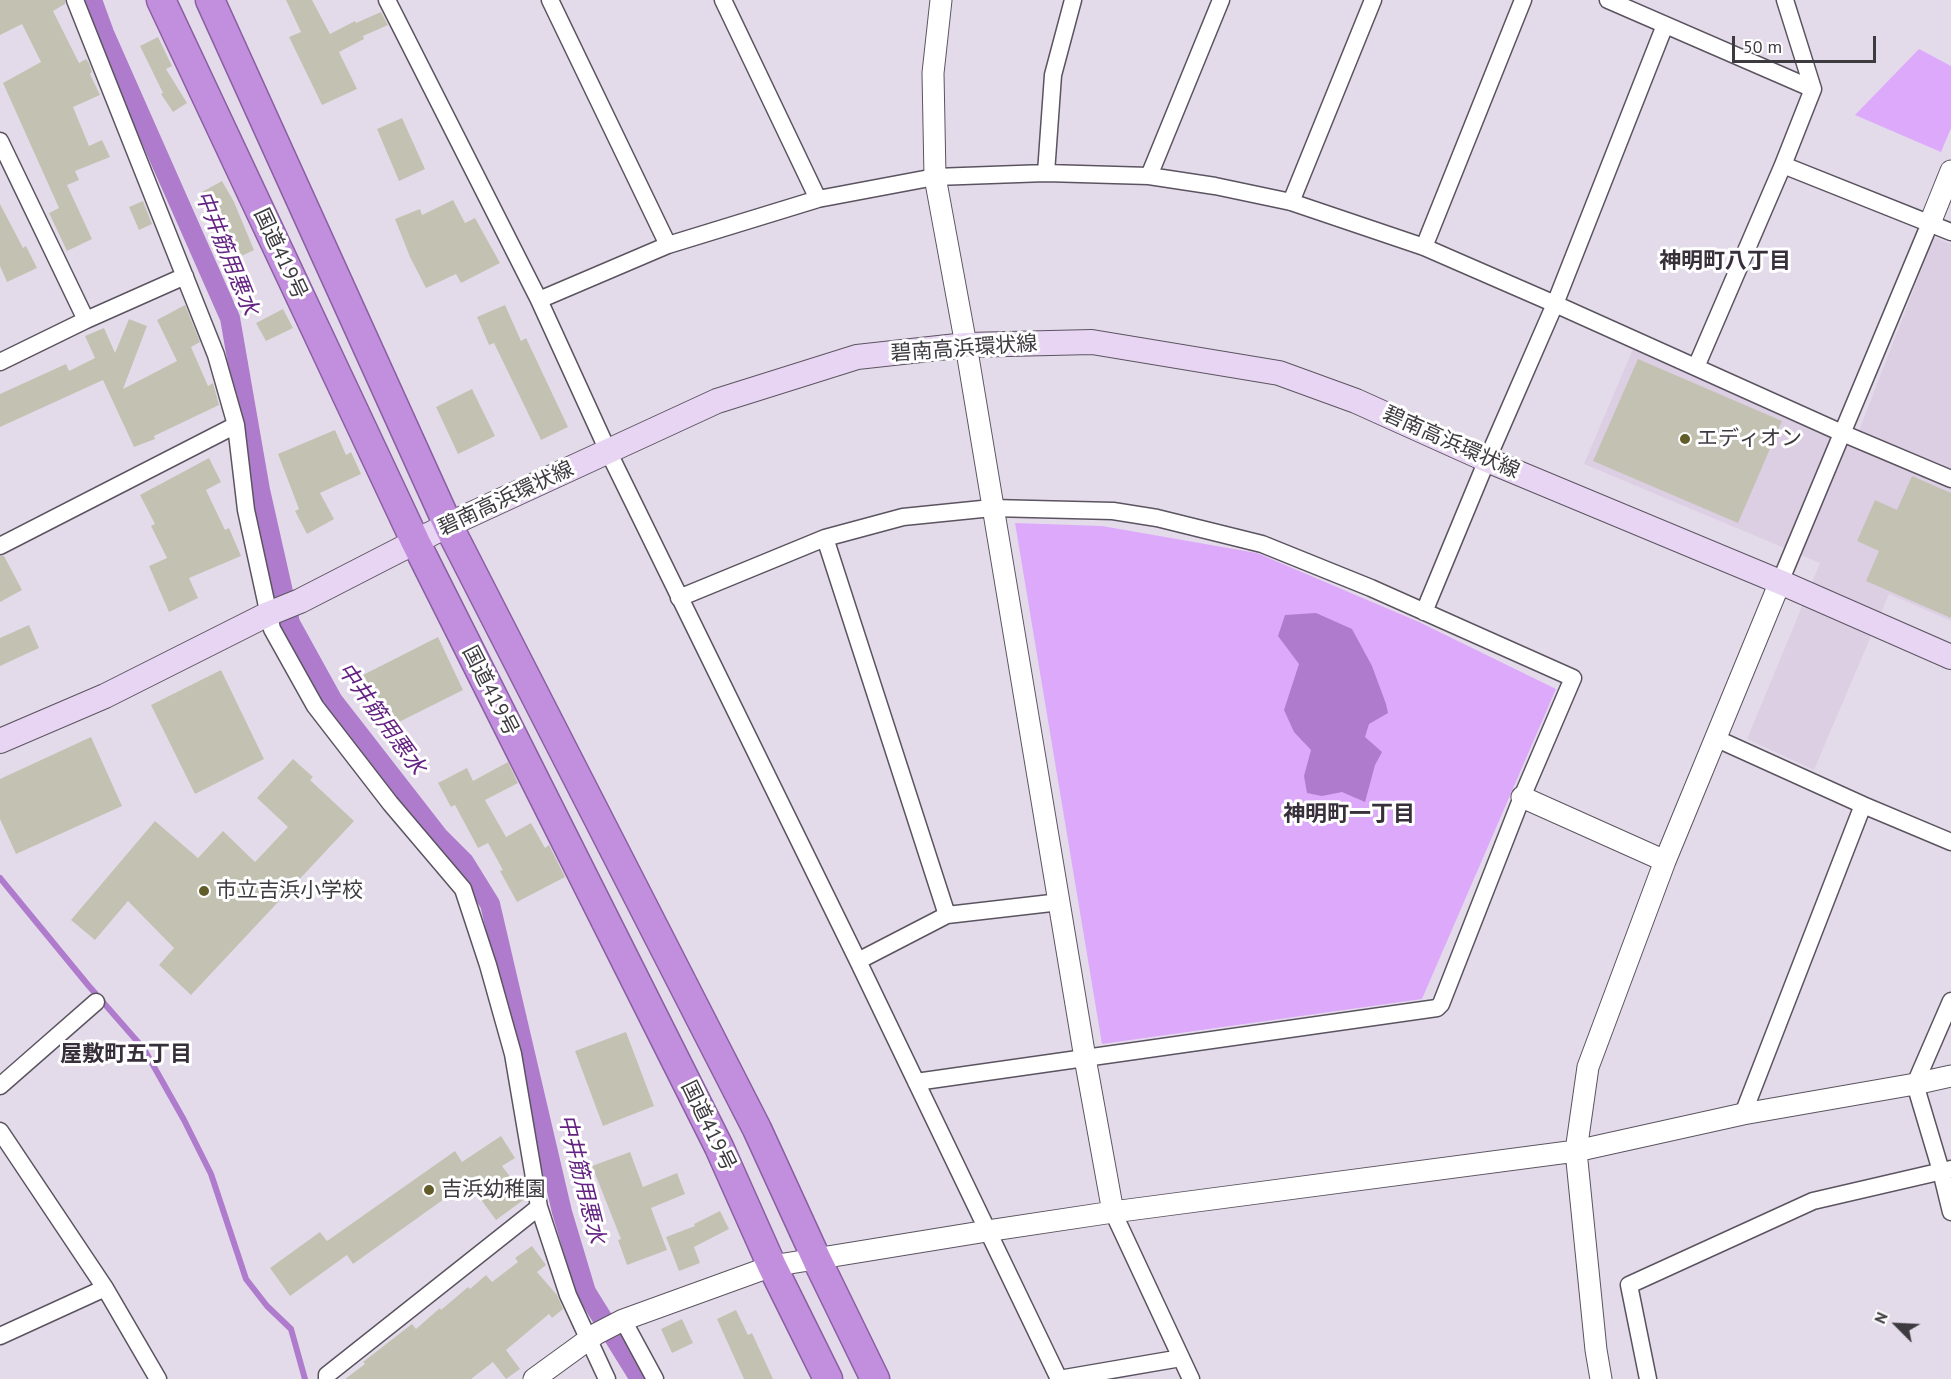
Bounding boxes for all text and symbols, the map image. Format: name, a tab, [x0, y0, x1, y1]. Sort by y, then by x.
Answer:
scale bar	[1735, 24, 1879, 62]
text: 50 m	[1743, 35, 1782, 58]
water label: 中井筋用悪水	[189, 187, 263, 319]
street label: 国道419号	[248, 205, 312, 303]
district label: 神明町八丁目	[1659, 249, 1791, 275]
street label: 碧南高浜環状線	[890, 331, 1038, 367]
street label: 碧南高浜環状線	[1379, 402, 1523, 484]
place label: エディオン	[1697, 426, 1802, 452]
marker: エディオン	[1678, 432, 1692, 446]
street label: 碧南高浜環状線	[434, 457, 578, 541]
street label: 国道419号	[457, 642, 523, 740]
water label: 中井筋用悪水	[332, 658, 430, 780]
district label: 神明町一丁目	[1283, 802, 1415, 828]
place label: 市立吉浜小学校	[216, 878, 363, 904]
marker: 市立吉浜小学校	[197, 884, 211, 898]
district label: 屋敷町五丁目	[60, 1042, 192, 1068]
street label: 国道419号	[675, 1077, 741, 1175]
water label: 中井筋用悪水	[552, 1112, 610, 1246]
place label: 吉浜幼稚園	[441, 1177, 546, 1203]
marker: 吉浜幼稚園	[422, 1183, 436, 1197]
north arrow	[1867, 1295, 1927, 1355]
text: N	[1869, 1309, 1892, 1327]

